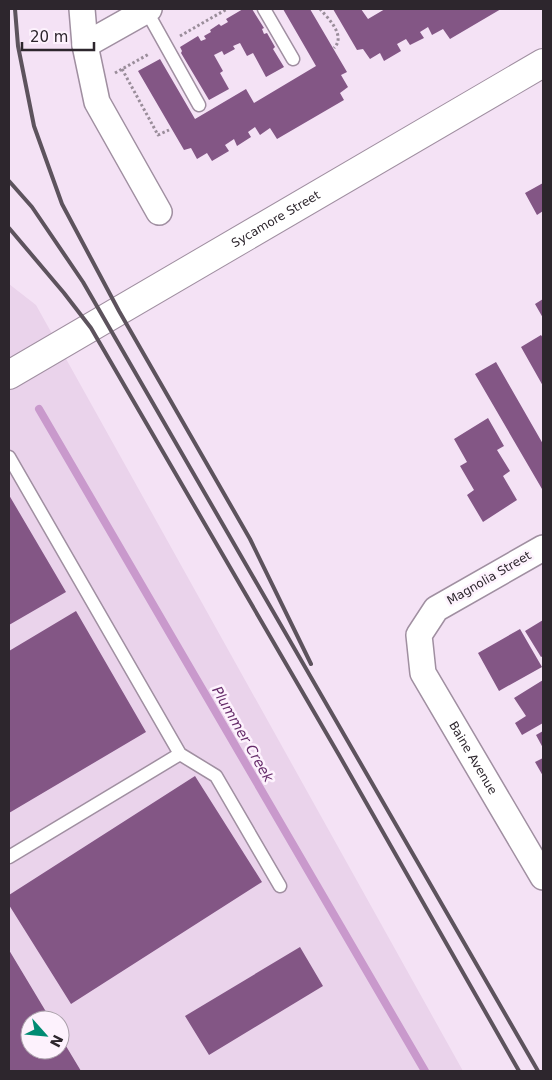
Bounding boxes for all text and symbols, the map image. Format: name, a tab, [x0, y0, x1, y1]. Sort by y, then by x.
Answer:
scale bar	[22, 20, 95, 52]
text: 20 m	[30, 28, 68, 46]
street label: Sycamore Street	[229, 188, 323, 250]
street label: Magnolia Street	[445, 548, 534, 608]
water label: Plummer Creek	[209, 683, 277, 786]
street label: Baine Avenue	[446, 719, 500, 797]
north arrow	[20, 1010, 70, 1060]
text: N	[47, 1032, 66, 1050]

